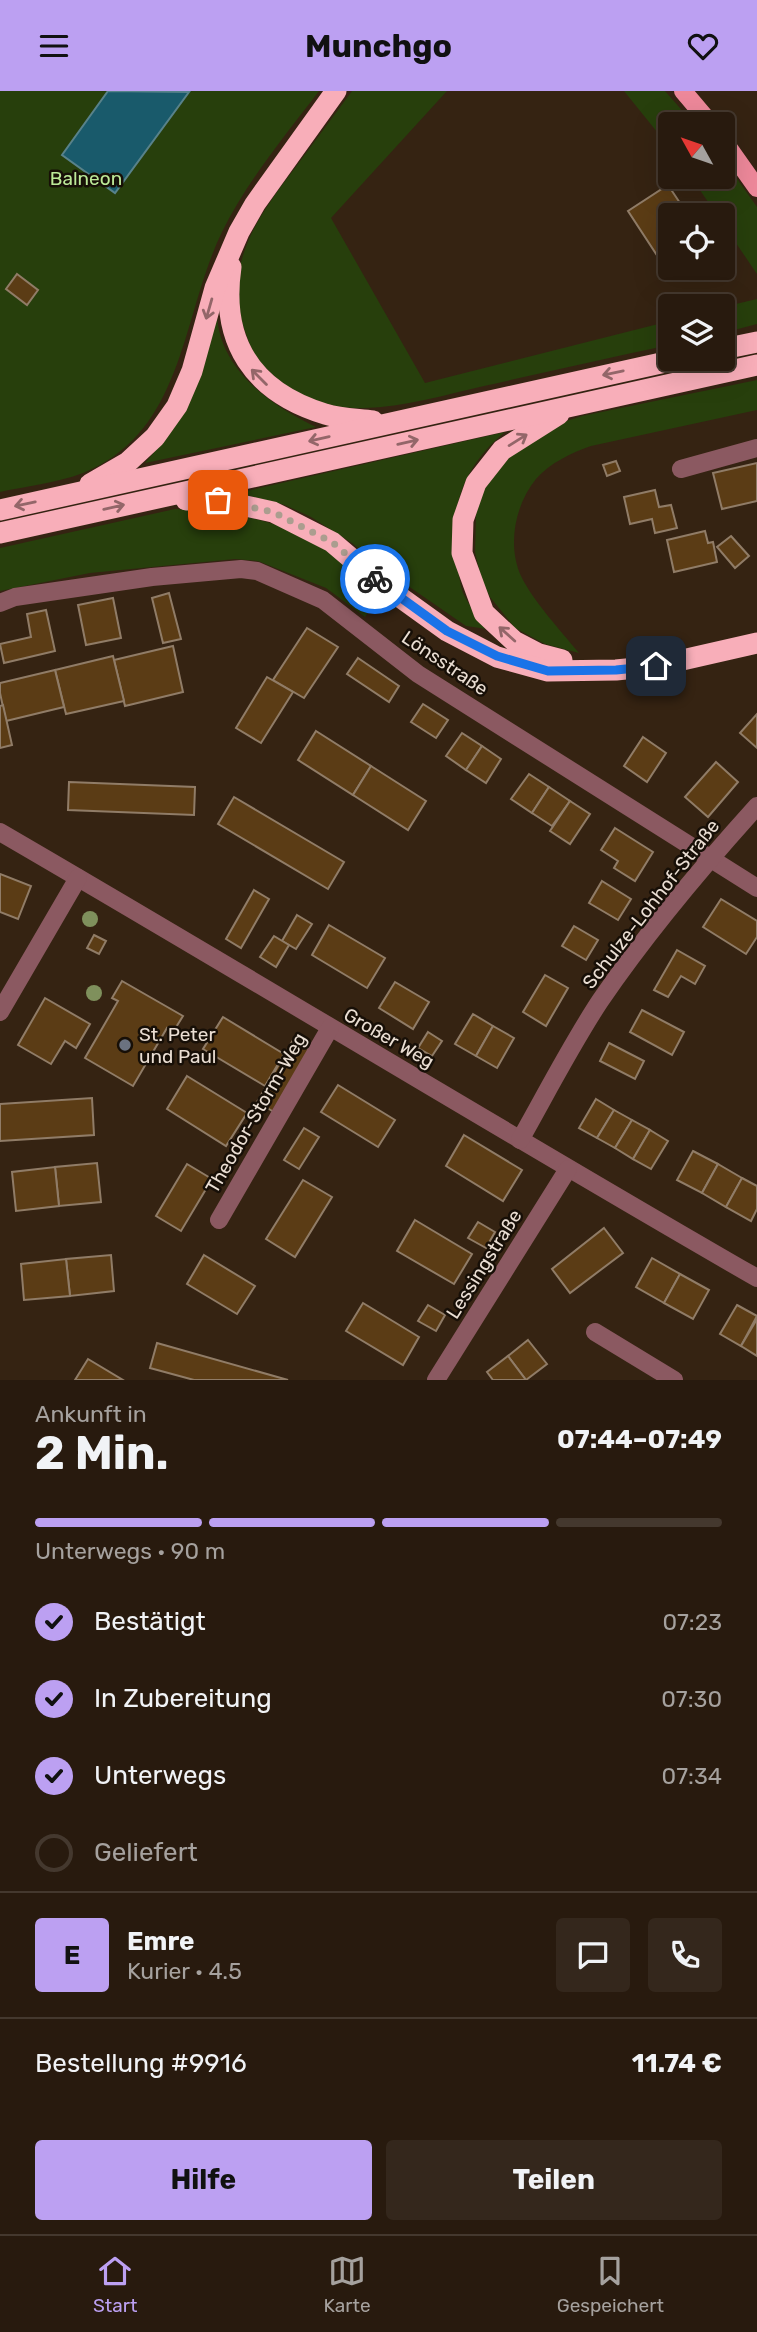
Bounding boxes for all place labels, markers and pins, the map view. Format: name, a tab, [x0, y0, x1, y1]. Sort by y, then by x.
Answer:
pin	[188, 470, 248, 530]
pin	[626, 636, 686, 696]
place label: St. Peter und Paul	[139, 1023, 216, 1068]
marker: St. Peter und Paul	[117, 1037, 133, 1053]

